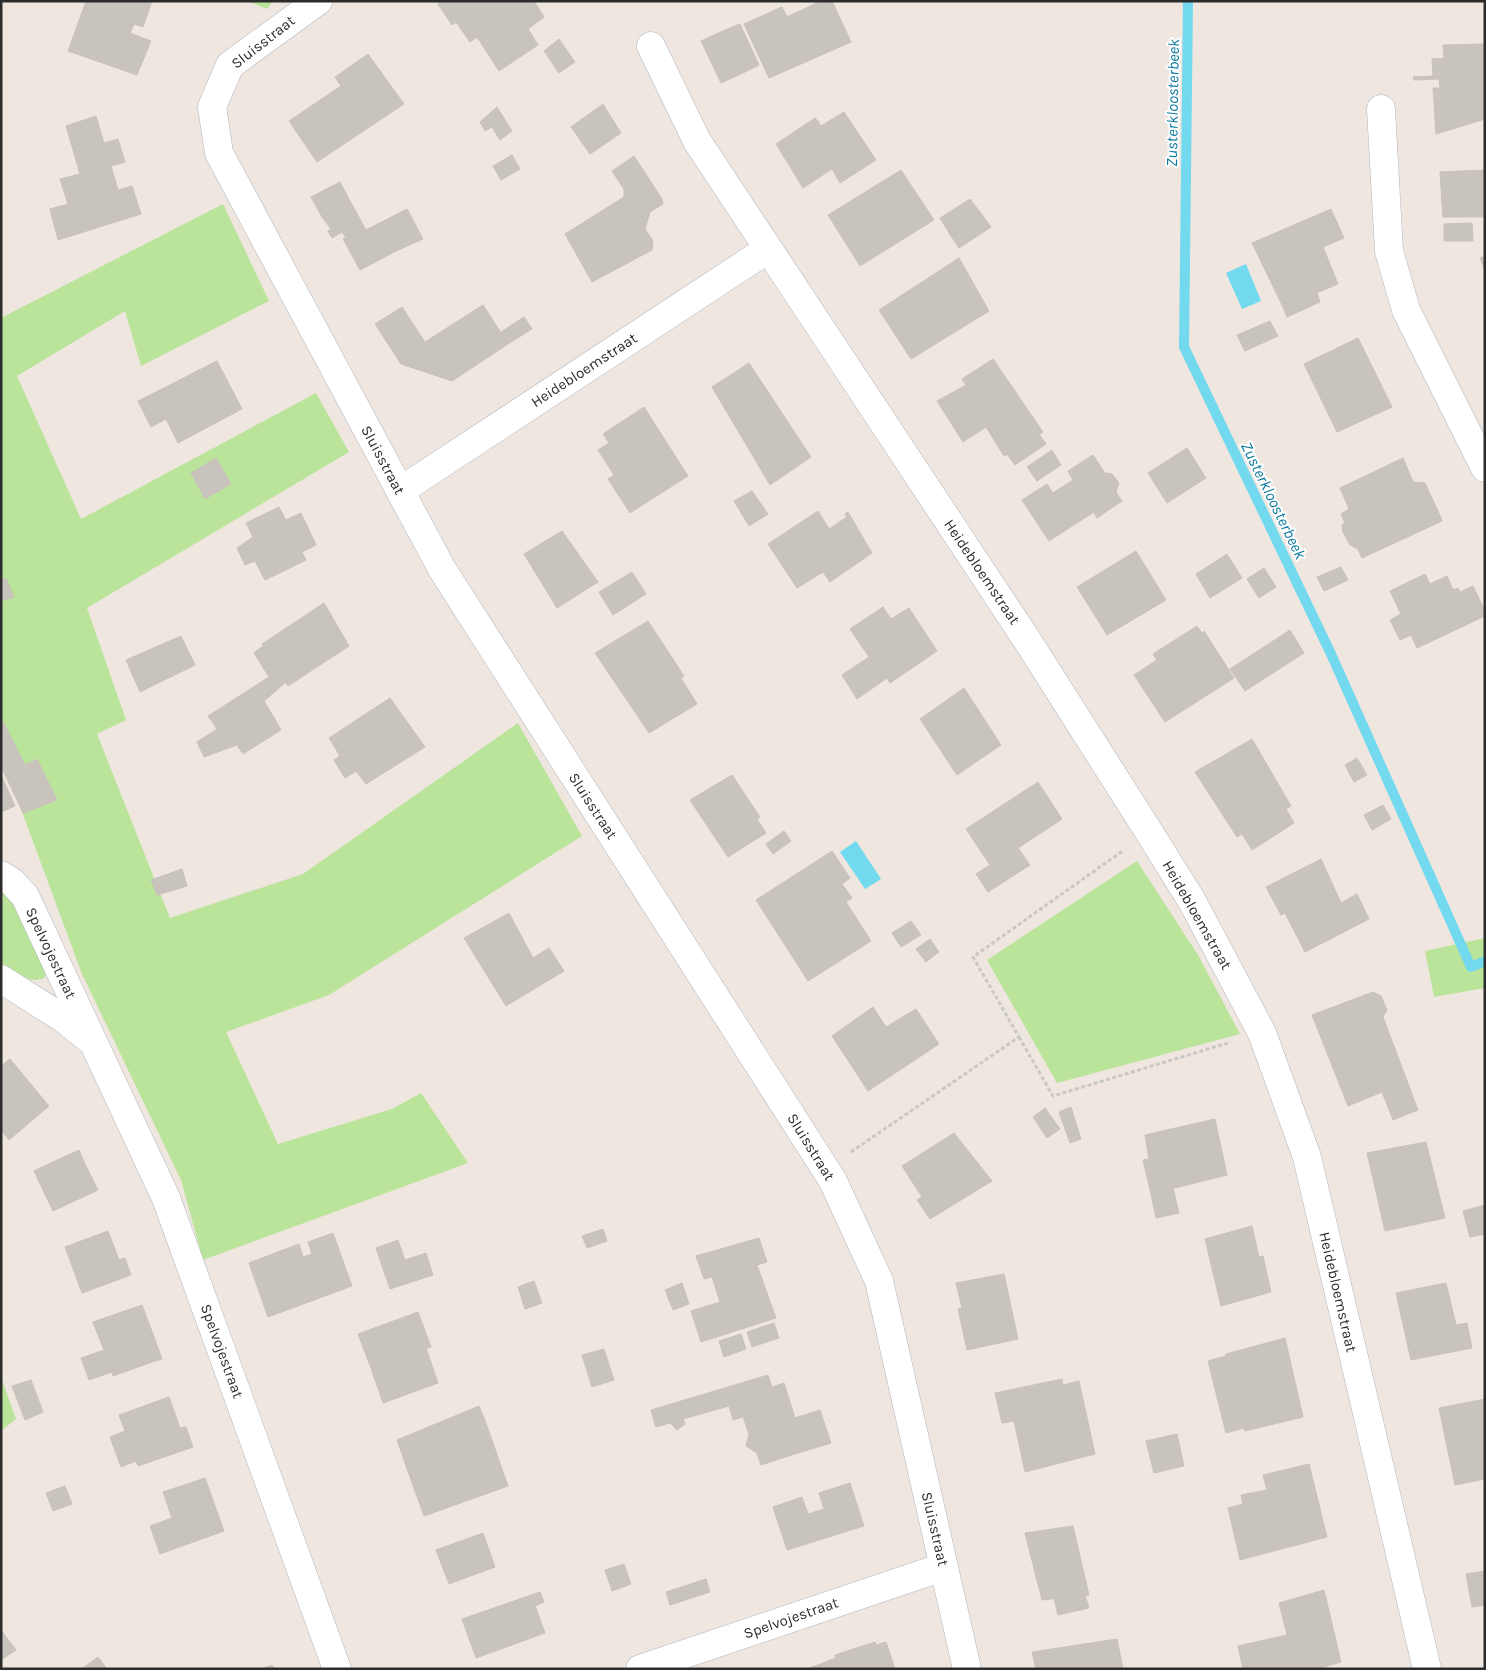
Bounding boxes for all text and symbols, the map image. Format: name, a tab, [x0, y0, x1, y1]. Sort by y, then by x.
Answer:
street label: Sluisstraat	[228, 11, 299, 72]
water label: Zusterkloosterbeek	[1162, 38, 1183, 167]
street label: Heidebloemstraat	[528, 329, 641, 411]
street label: Sluisstraat	[357, 422, 409, 498]
water label: Zusterkloosterbeek	[1237, 438, 1311, 563]
street label: Heidebloemstraat	[940, 516, 1024, 628]
street label: Sluisstraat	[565, 769, 621, 843]
street label: Heidebloemstraat	[1158, 857, 1236, 973]
street label: Spelvojestraat	[22, 904, 80, 1002]
street label: Sluisstraat	[783, 1110, 839, 1184]
street label: Heidebloemstraat	[1315, 1230, 1361, 1354]
street label: Spelvojestraat	[197, 1301, 248, 1401]
street label: Sluisstraat	[918, 1490, 952, 1568]
street label: Spelvojestraat	[741, 1593, 841, 1643]

